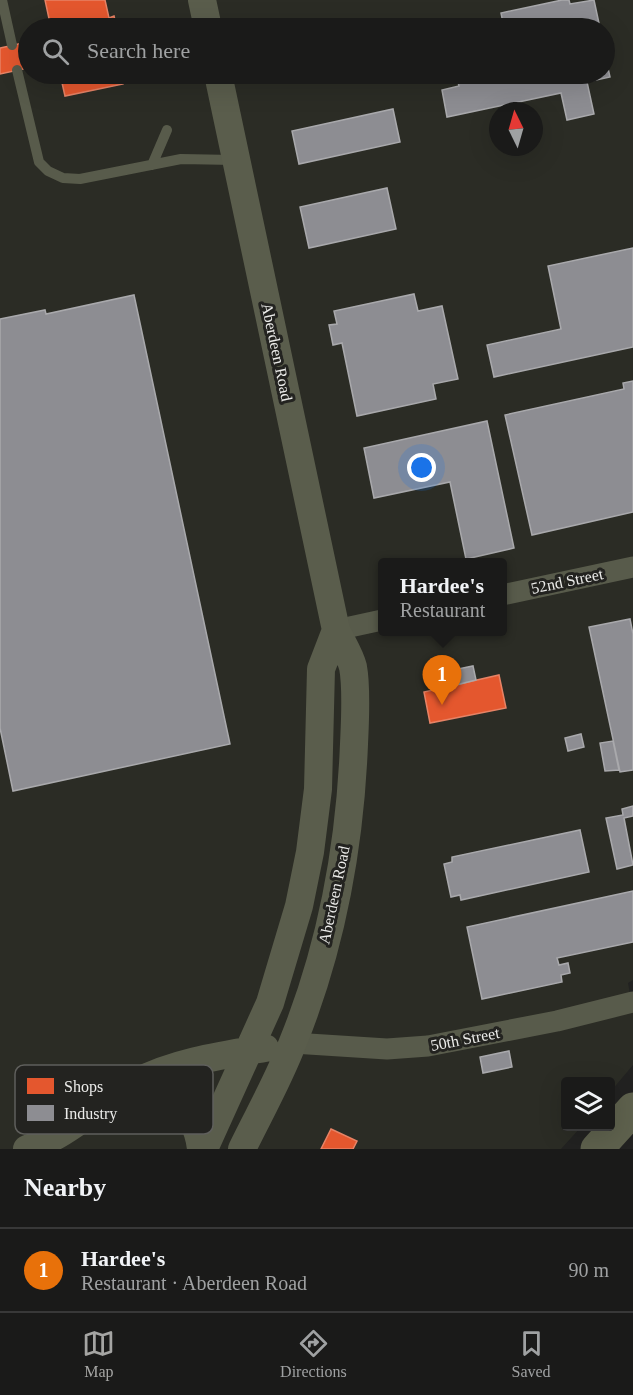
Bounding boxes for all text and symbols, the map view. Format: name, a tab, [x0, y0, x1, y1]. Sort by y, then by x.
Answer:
search box	[18, 18, 615, 84]
icon: search	[39, 35, 72, 68]
text: Search here	[87, 38, 190, 63]
north arrow	[489, 102, 543, 156]
street label: Aberdeen Road	[258, 301, 296, 403]
your location	[407, 453, 436, 482]
popup	[378, 558, 507, 636]
street label: 52nd Street	[529, 565, 605, 597]
text: Hardee's	[400, 573, 484, 598]
text: Restaurant	[400, 599, 485, 621]
pin: 1	[422, 656, 462, 705]
street label: Aberdeen Road	[315, 844, 353, 946]
street label: 50th Street	[429, 1024, 501, 1054]
legend	[15, 1065, 213, 1134]
map controls	[561, 1077, 615, 1131]
button: layers	[561, 1077, 615, 1131]
text: Shops	[64, 1078, 103, 1096]
text: Industry	[64, 1105, 117, 1123]
text: Nearby	[24, 1173, 106, 1202]
text: Hardee's	[81, 1246, 165, 1271]
text: 1	[39, 1259, 49, 1281]
text: 90 m	[568, 1259, 609, 1281]
text: Restaurant · Aberdeen Road	[81, 1272, 307, 1294]
tab: Map	[82, 1327, 115, 1381]
tab: Directions	[280, 1327, 347, 1381]
tab: Saved	[511, 1327, 551, 1381]

